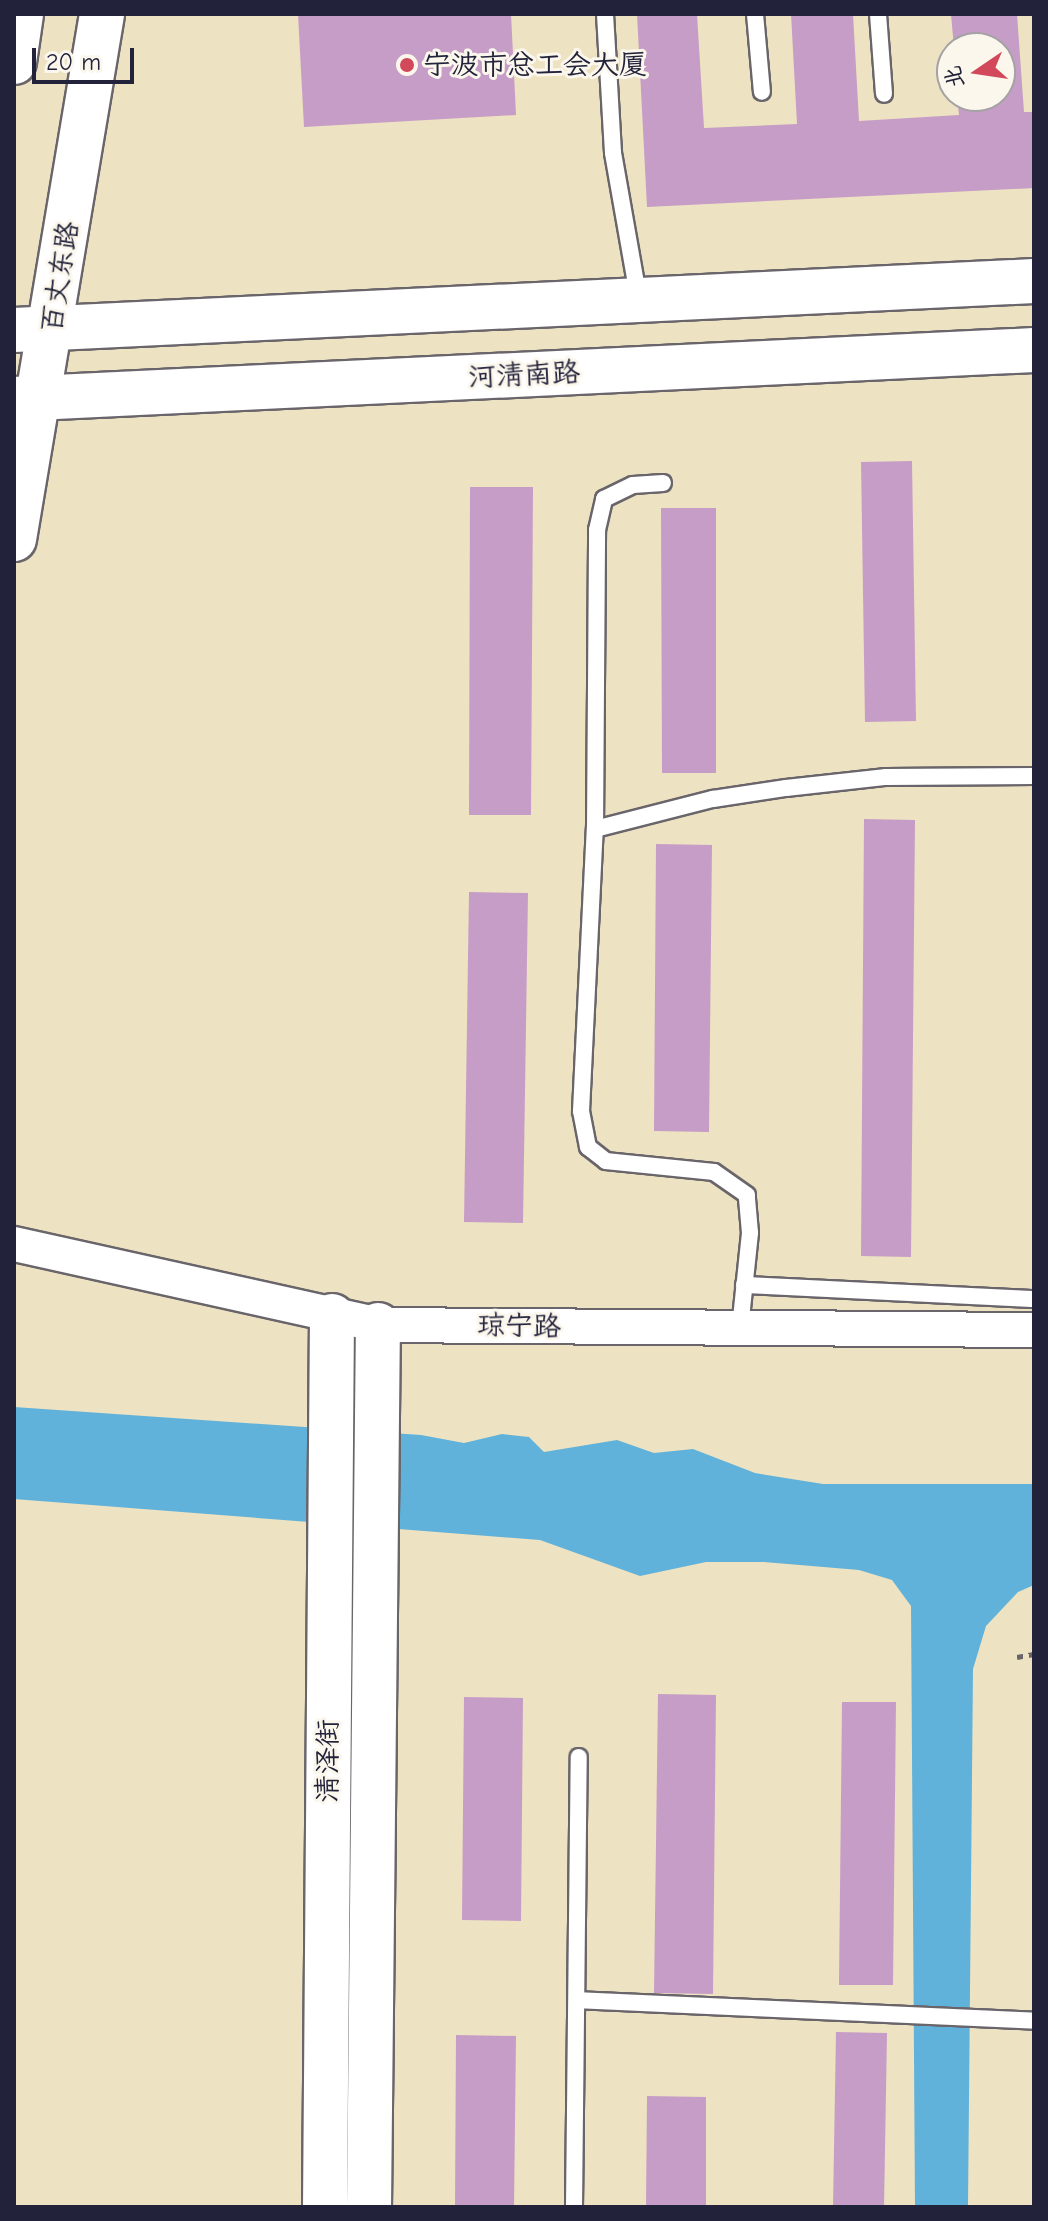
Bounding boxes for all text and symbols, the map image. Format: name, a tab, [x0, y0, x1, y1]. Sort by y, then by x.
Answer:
scale bar	[36, 32, 138, 82]
north arrow	[936, 32, 1016, 112]
text: 20 m	[46, 48, 101, 76]
place label: 宁波市总工会大厦	[423, 48, 647, 82]
marker: 宁波市总工会大厦	[398, 56, 416, 74]
text: 北	[939, 63, 970, 91]
street label: 百丈东路	[35, 219, 85, 335]
street label: 河清南路	[467, 355, 581, 395]
street label: 琼宁路	[477, 1308, 561, 1344]
street label: 清泽街	[311, 1719, 345, 1803]

